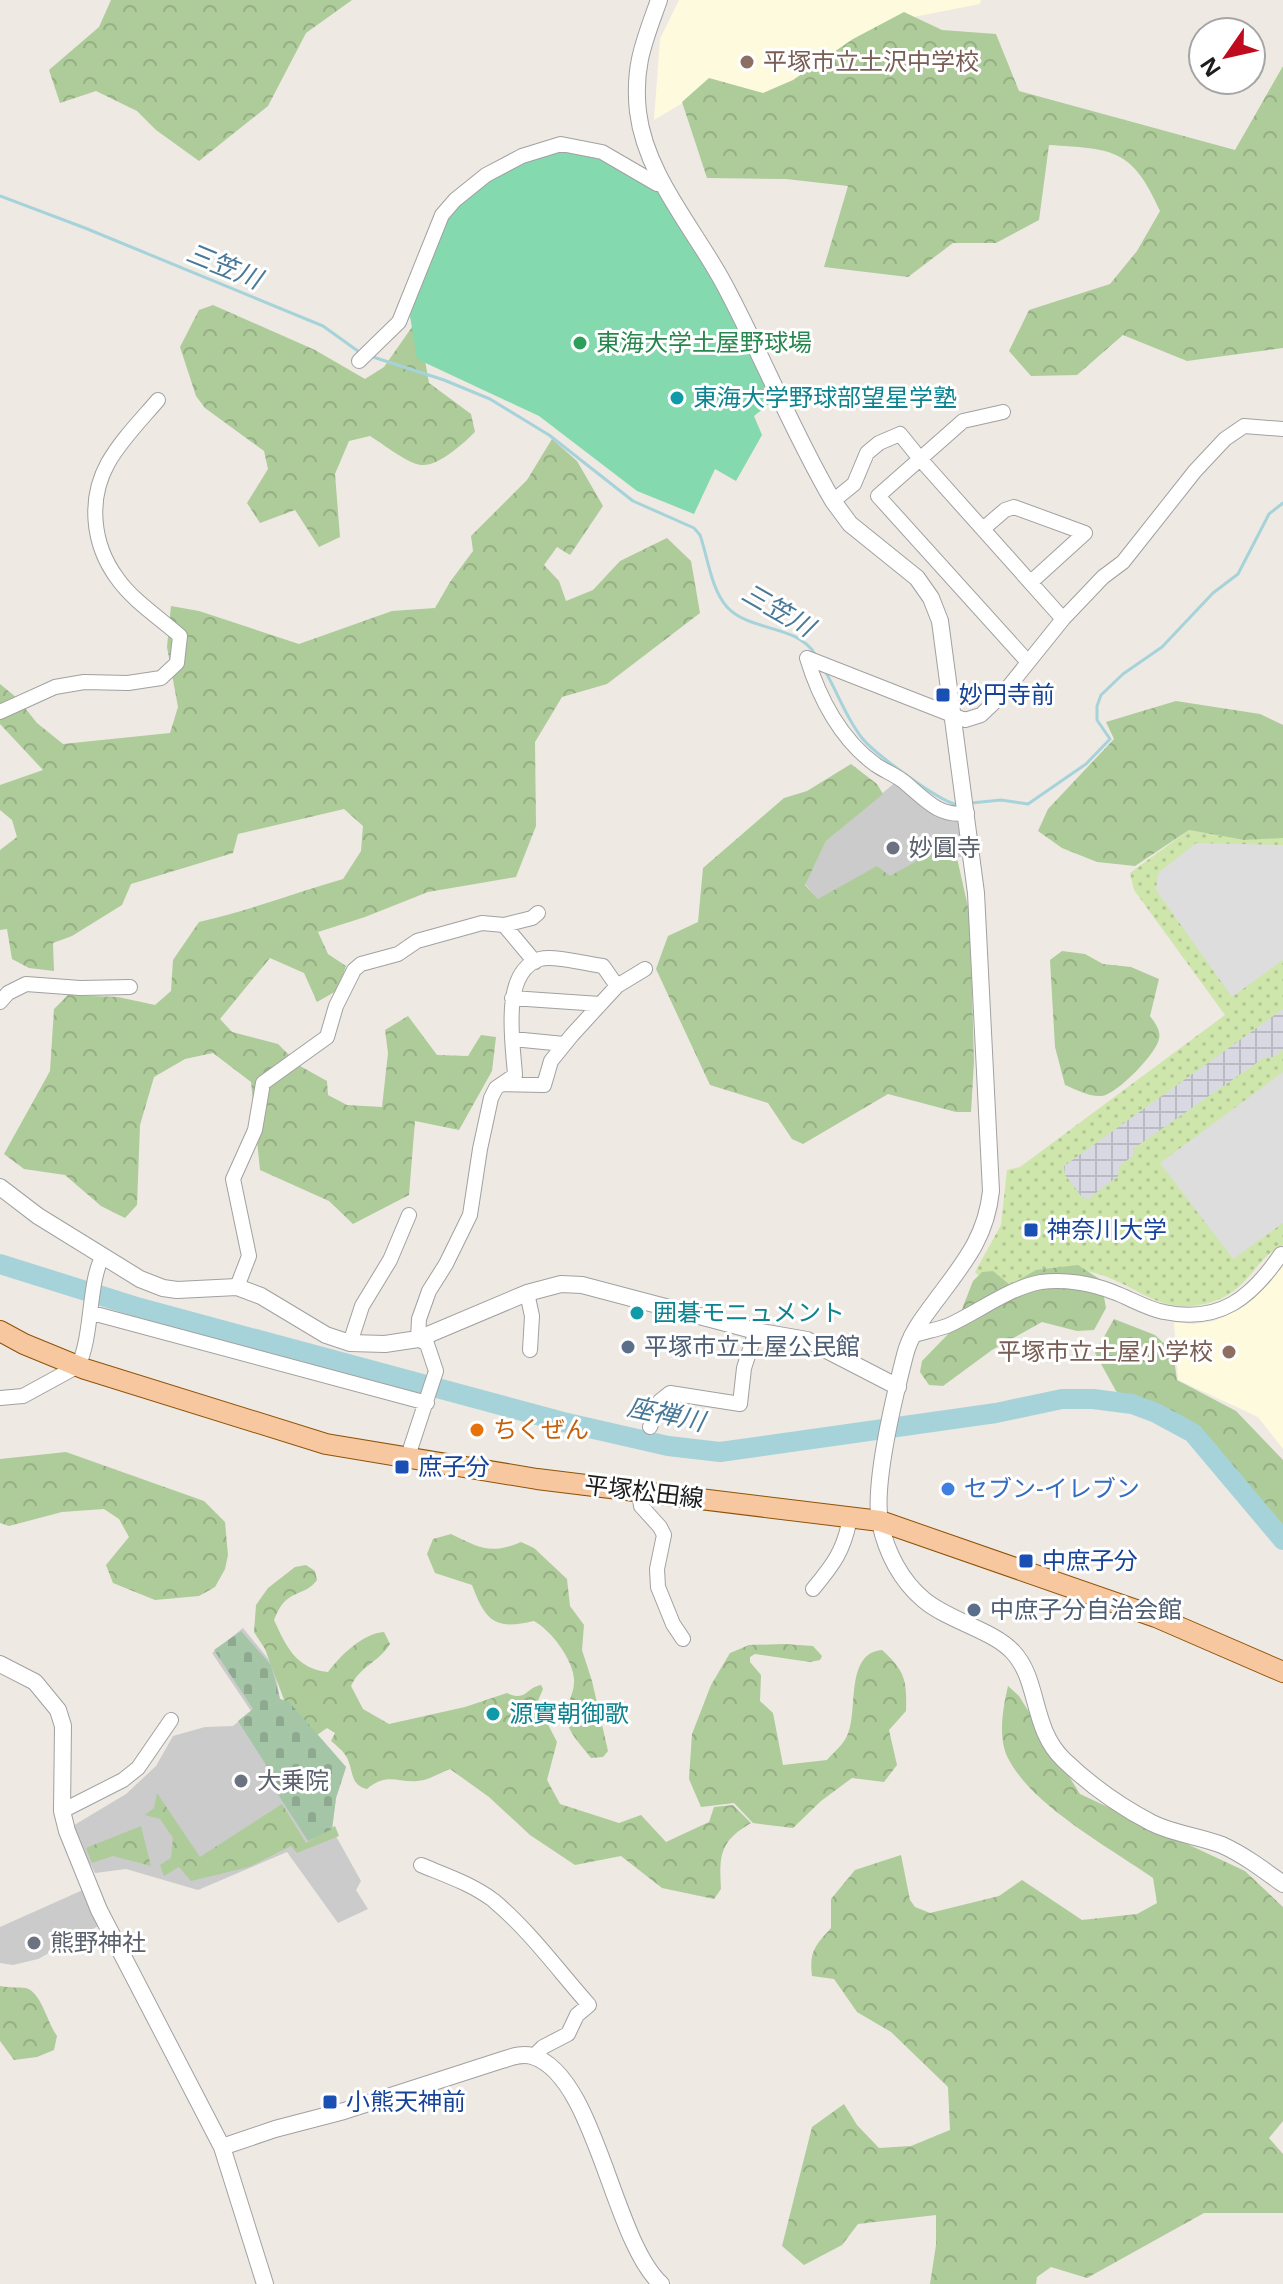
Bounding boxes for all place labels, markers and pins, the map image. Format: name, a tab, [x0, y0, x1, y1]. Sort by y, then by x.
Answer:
place label: 平塚市立土沢中学校	[763, 44, 979, 77]
marker: 平塚市立土沢中学校	[738, 53, 756, 71]
place label: 東海大学土屋野球場	[596, 325, 812, 358]
marker: 東海大学土屋野球場	[571, 334, 589, 352]
place label: 東海大学野球部望星学塾	[693, 380, 957, 413]
marker: 東海大学野球部望星学塾	[668, 389, 686, 407]
place label: 妙円寺前	[959, 677, 1055, 710]
marker: 妙円寺前	[934, 686, 952, 704]
place label: 妙圓寺	[909, 830, 981, 863]
marker: 妙圓寺	[884, 839, 902, 857]
place label: 神奈川大学	[1047, 1212, 1167, 1245]
marker: 神奈川大学	[1022, 1221, 1040, 1239]
place label: 囲碁モニュメント	[653, 1295, 845, 1328]
marker: 囲碁モニュメント	[628, 1304, 646, 1322]
place label: 平塚市立土屋公民館	[644, 1329, 860, 1362]
place label: 平塚市立土屋小学校	[997, 1334, 1213, 1367]
marker: 平塚市立土屋公民館	[619, 1338, 637, 1356]
marker: 平塚市立土屋小学校	[1220, 1343, 1238, 1361]
place label: ちくぜん	[493, 1412, 589, 1445]
marker: ちくぜん	[468, 1421, 486, 1439]
place label: 庶子分	[418, 1449, 490, 1482]
marker: 庶子分	[393, 1458, 411, 1476]
place label: セブン-イレブン	[964, 1471, 1140, 1504]
marker: セブン-イレブン	[939, 1480, 957, 1498]
place label: 中庶子分	[1042, 1543, 1138, 1576]
marker: 中庶子分	[1017, 1552, 1035, 1570]
place label: 中庶子分自治会館	[990, 1592, 1182, 1625]
marker: 中庶子分自治会館	[965, 1601, 983, 1619]
place label: 源實朝御歌	[509, 1696, 629, 1729]
marker: 源實朝御歌	[484, 1705, 502, 1723]
place label: 大乗院	[257, 1763, 329, 1796]
marker: 大乗院	[232, 1772, 250, 1790]
place label: 熊野神社	[50, 1925, 146, 1958]
marker: 熊野神社	[25, 1934, 43, 1952]
place label: 小熊天神前	[346, 2084, 466, 2117]
marker: 小熊天神前	[321, 2093, 339, 2111]

